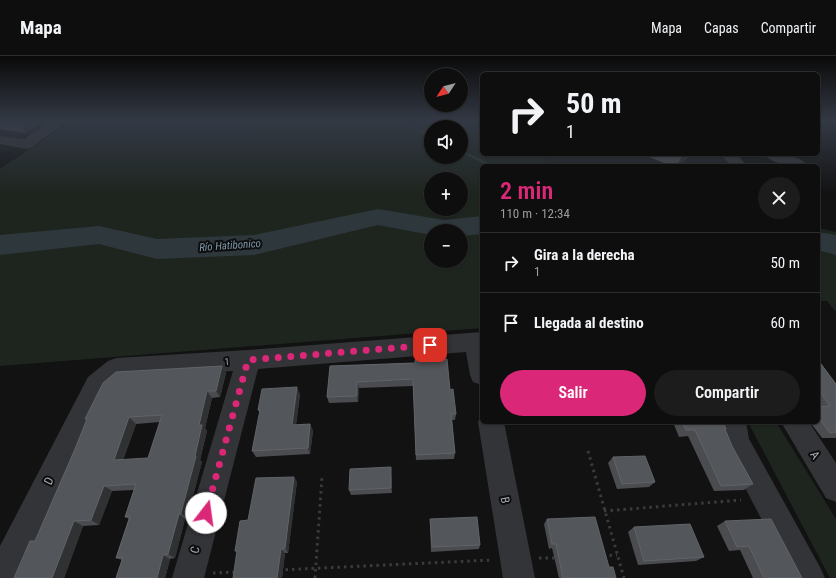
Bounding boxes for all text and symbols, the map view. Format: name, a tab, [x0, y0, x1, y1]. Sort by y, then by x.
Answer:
text: Mapa	[20, 16, 62, 39]
text: Mapa	[651, 20, 682, 36]
text: Capas	[704, 20, 739, 36]
text: Compartir	[761, 20, 816, 36]
north arrow	[424, 68, 468, 112]
map controls	[424, 68, 468, 268]
text: 50 m	[566, 87, 622, 120]
icon: right	[500, 88, 552, 140]
button: sound	[424, 120, 468, 164]
text: 1	[566, 121, 575, 142]
button: +	[424, 172, 468, 216]
text: 2 min	[500, 177, 553, 205]
button: close	[758, 177, 800, 219]
text: 110 m · 12:34	[500, 206, 570, 221]
button: −	[424, 224, 468, 268]
water label: Río Hatibonico	[199, 237, 261, 254]
text: Gira a la derecha	[534, 246, 635, 264]
icon: right	[500, 252, 522, 274]
text: 50 m	[770, 254, 800, 272]
text: 1	[534, 264, 540, 279]
icon: arrive	[500, 312, 522, 334]
text: Llegada al destino	[534, 314, 644, 332]
text: 60 m	[770, 314, 800, 332]
pin	[413, 328, 447, 362]
icon: arrive	[419, 334, 441, 356]
street label: 1	[224, 356, 230, 367]
button: Salir	[500, 370, 646, 416]
button: Compartir	[654, 370, 800, 416]
street label: A	[807, 448, 823, 462]
street label: D	[41, 475, 57, 487]
position arrow	[185, 492, 227, 534]
street label: B	[498, 496, 512, 504]
street label: C	[187, 545, 203, 555]

